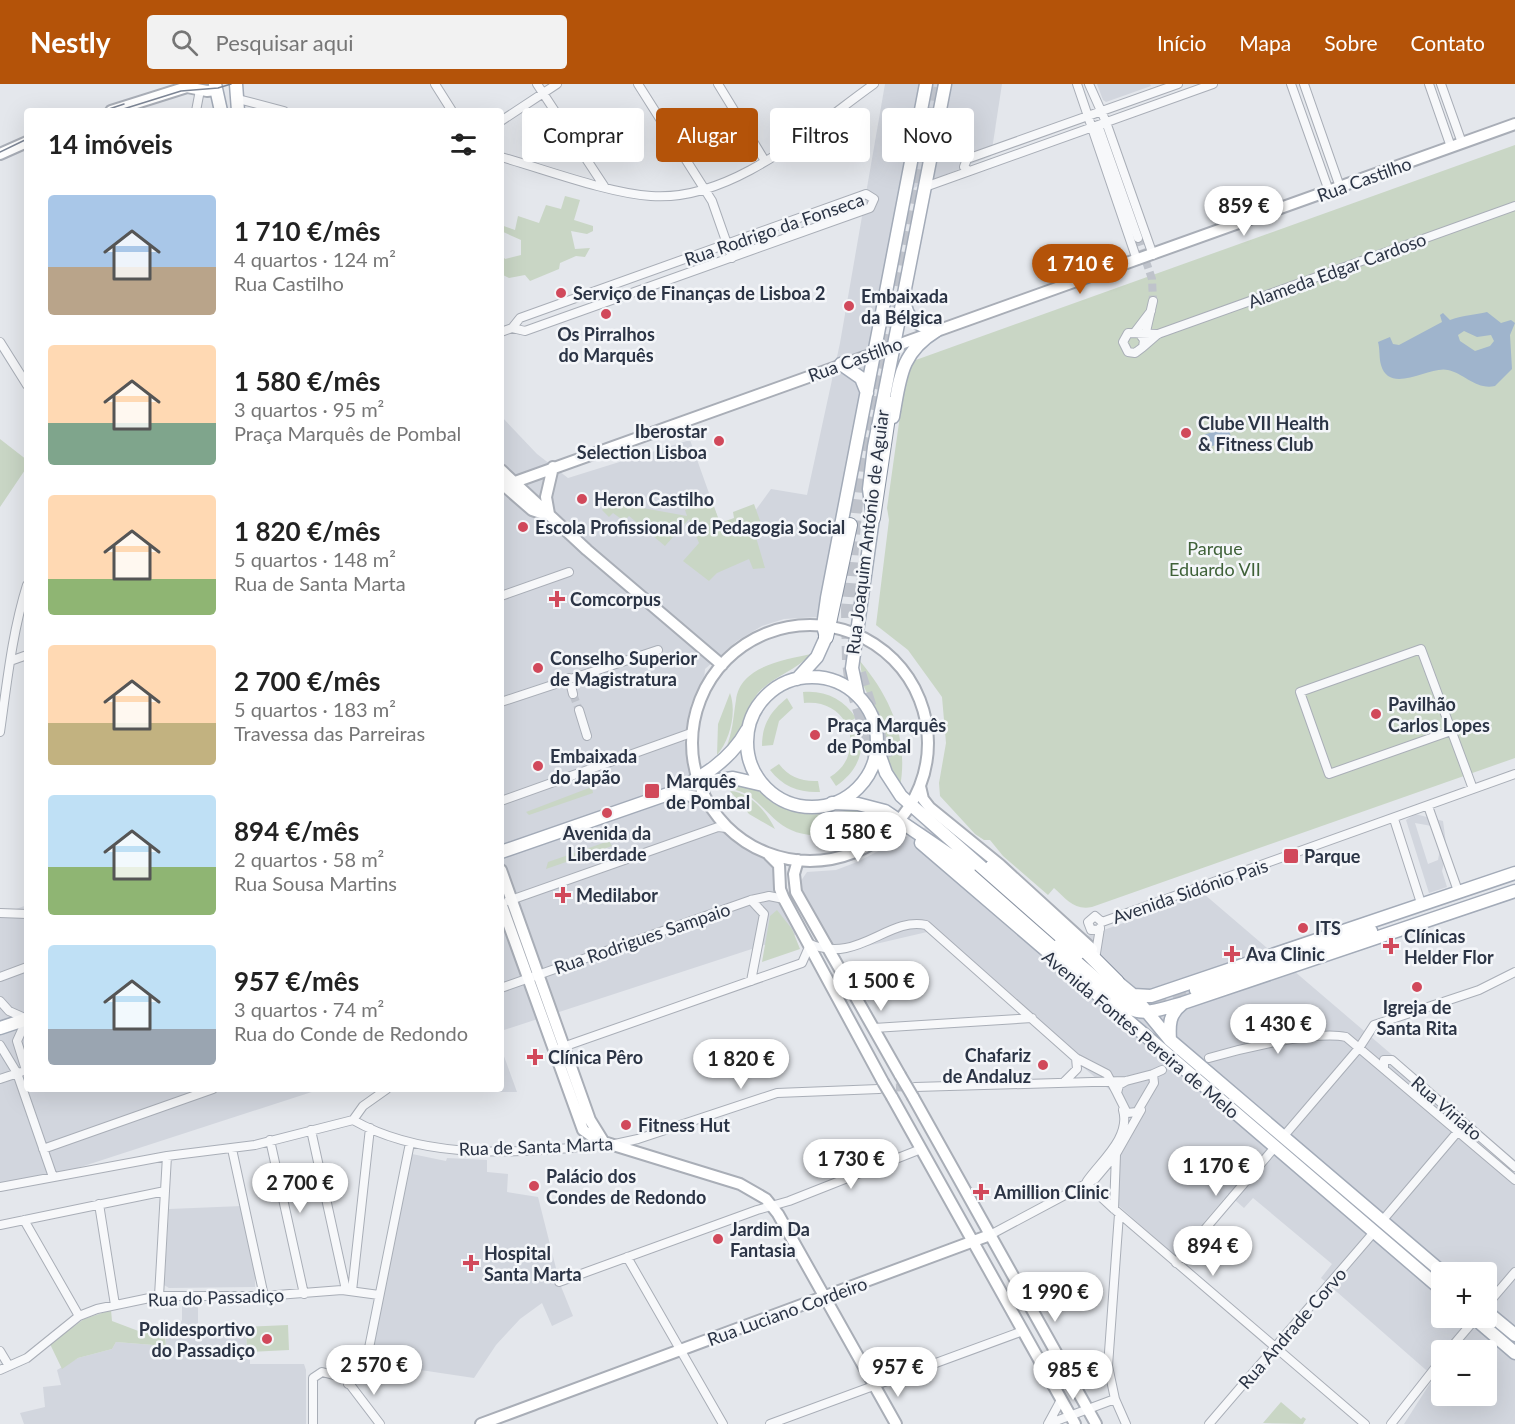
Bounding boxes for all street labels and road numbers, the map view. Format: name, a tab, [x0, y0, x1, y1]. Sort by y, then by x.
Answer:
street label: Rua Castilho	[1314, 152, 1414, 206]
street label: Rua Rodrigo da Fonseca	[681, 188, 867, 270]
street label: Alameda Edgar Cardoso	[1245, 228, 1429, 312]
street label: Rua Castilho	[805, 332, 905, 386]
street label: Rua Joaquim António de Aguiar	[841, 408, 893, 656]
street label: Avenida Sidónio Pais	[1109, 854, 1271, 928]
street label: Rua Rodrigues Sampaio	[551, 898, 733, 978]
street label: Avenida Fontes Pereira de Melo	[1038, 945, 1244, 1123]
street label: Rua Viriato	[1407, 1071, 1487, 1145]
street label: Rua de Santa Marta	[458, 1132, 614, 1160]
street label: Rua Andrade Corvo	[1233, 1263, 1351, 1393]
street label: Rua Luciano Cordeiro	[704, 1272, 870, 1350]
street label: Rua do Passadiço	[147, 1284, 285, 1310]

